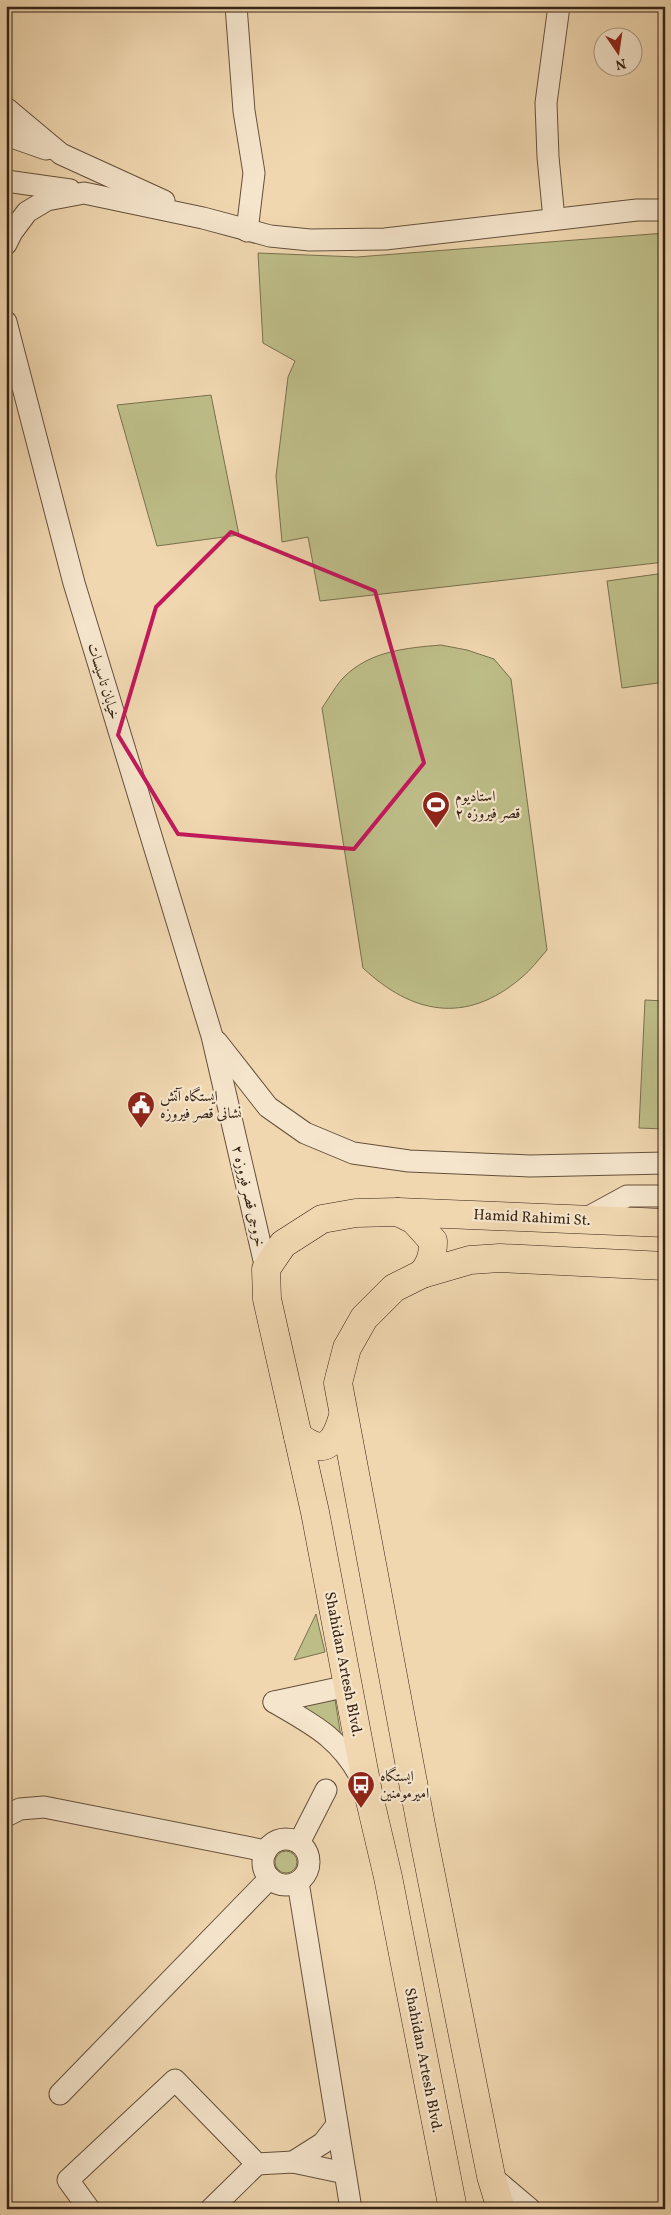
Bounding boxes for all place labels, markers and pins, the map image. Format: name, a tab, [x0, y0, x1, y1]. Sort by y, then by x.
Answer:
place label: استادیوم قصر فیروزه ۲	[455, 787, 520, 825]
sports icon: استادیوم قصر فیروزه ۲	[421, 790, 451, 829]
place label: ایستگاه آتش نشانی قصر فیروزه	[160, 1086, 242, 1125]
public building icon: ایستگاه آتش نشانی قصر فیروزه	[126, 1090, 156, 1129]
place label: ایستگاه امیرمومنین	[380, 1766, 429, 1805]
bus stop icon: ایستگاه امیرمومنین	[346, 1770, 376, 1809]

